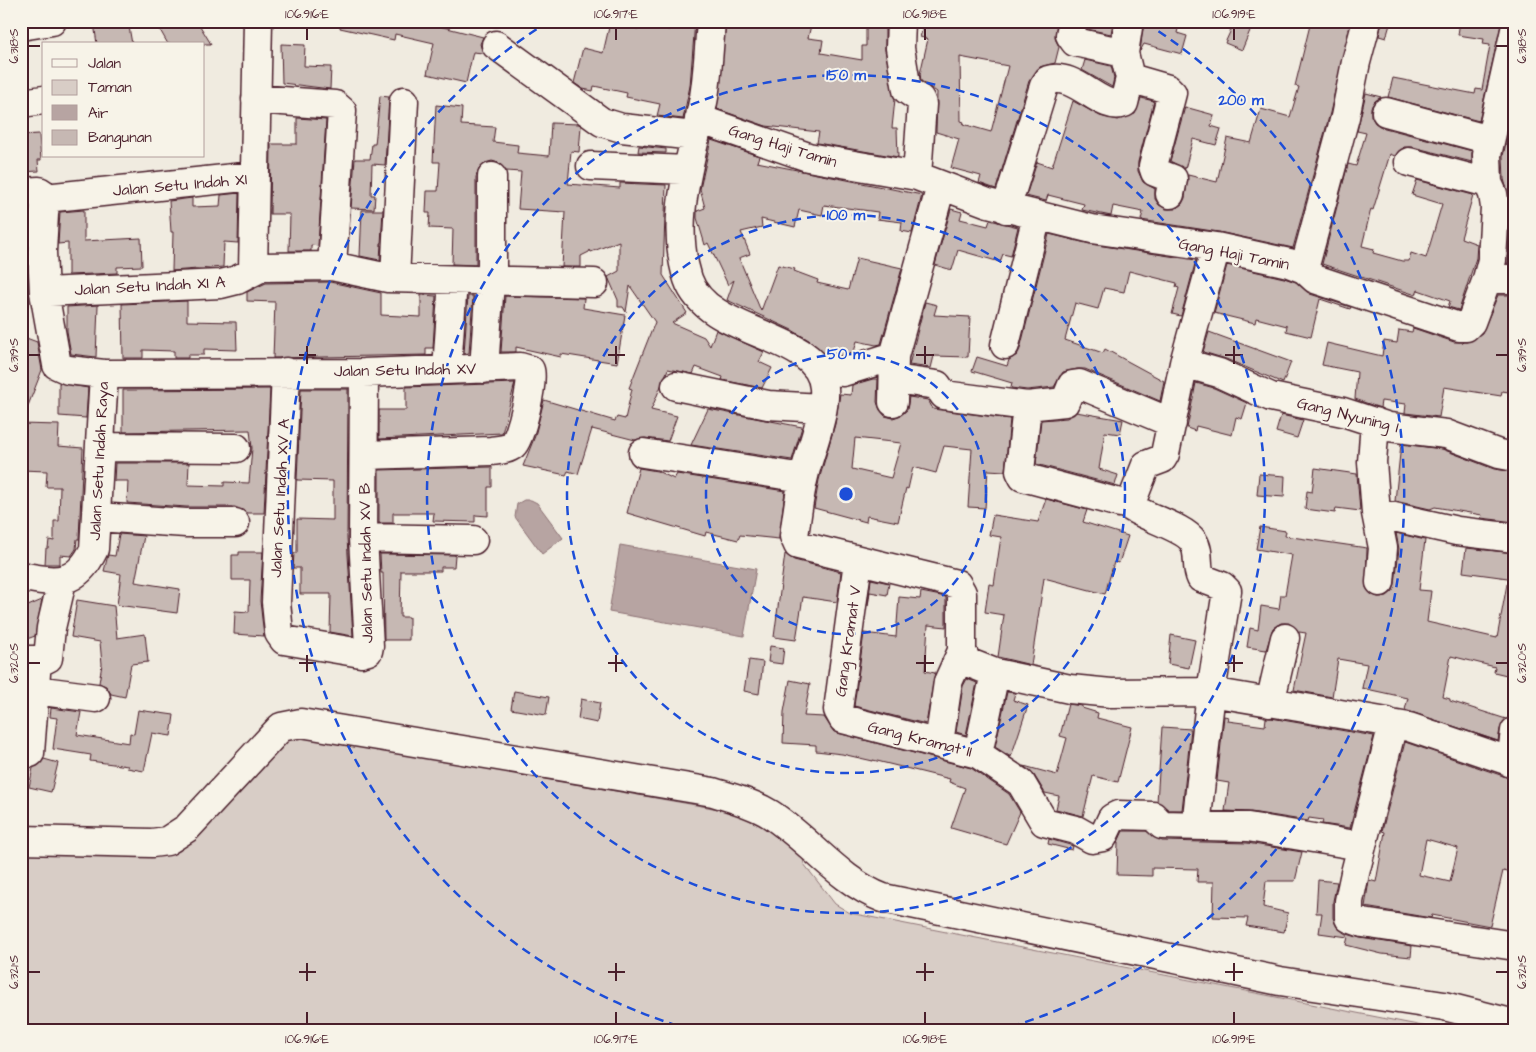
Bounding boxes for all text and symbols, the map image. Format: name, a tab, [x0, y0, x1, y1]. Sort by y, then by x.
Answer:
text: 106.916°E	[285, 6, 329, 23]
text: 106.917°E	[594, 6, 638, 23]
text: 106.918°E	[903, 6, 947, 23]
text: 106.919°E	[1212, 6, 1256, 23]
text: 6.318°S	[6, 28, 23, 63]
text: 6.318°S	[1514, 28, 1531, 63]
legend	[42, 42, 205, 158]
text: Jalan	[88, 53, 122, 74]
text: 150 m	[826, 65, 866, 86]
text: Taman	[88, 77, 132, 98]
text: 200 m	[1217, 90, 1264, 111]
text: Air	[88, 103, 108, 124]
street label: Gang Haji Tamin	[726, 119, 840, 174]
text: Bangunan	[88, 127, 152, 149]
street label: Jalan Setu Indah XI	[112, 168, 248, 202]
text: 100 m	[827, 205, 866, 226]
street label: Gang Haji Tamin	[1177, 232, 1291, 276]
street label: Jalan Setu Indah XI A	[74, 271, 226, 301]
text: 6.319°S	[6, 338, 23, 372]
text: 6.319°S	[1514, 338, 1531, 372]
text: 50 m	[827, 344, 865, 365]
street label: Jalan Setu Indah XV	[334, 358, 476, 382]
street label: Jalan Setu Indah Raya	[84, 381, 115, 541]
street label: Gang Nyuning I	[1294, 392, 1401, 439]
street label: Jalan Setu Indah XV A	[265, 418, 295, 578]
street label: Jalan Setu Indah XV B	[354, 482, 378, 643]
centre of rings	[837, 485, 855, 503]
street label: Gang Kramat V	[829, 584, 868, 698]
text: 6.320°S	[6, 643, 23, 683]
text: 6.320°S	[1514, 643, 1531, 683]
street label: Gang Kramat II	[865, 715, 974, 764]
text: 6.321°S	[6, 955, 23, 989]
text: 6.321°S	[1514, 955, 1531, 989]
text: 106.916°E	[285, 1031, 329, 1048]
text: 106.917°E	[594, 1031, 638, 1048]
text: 106.918°E	[903, 1031, 947, 1048]
text: 106.919°E	[1212, 1031, 1256, 1048]

